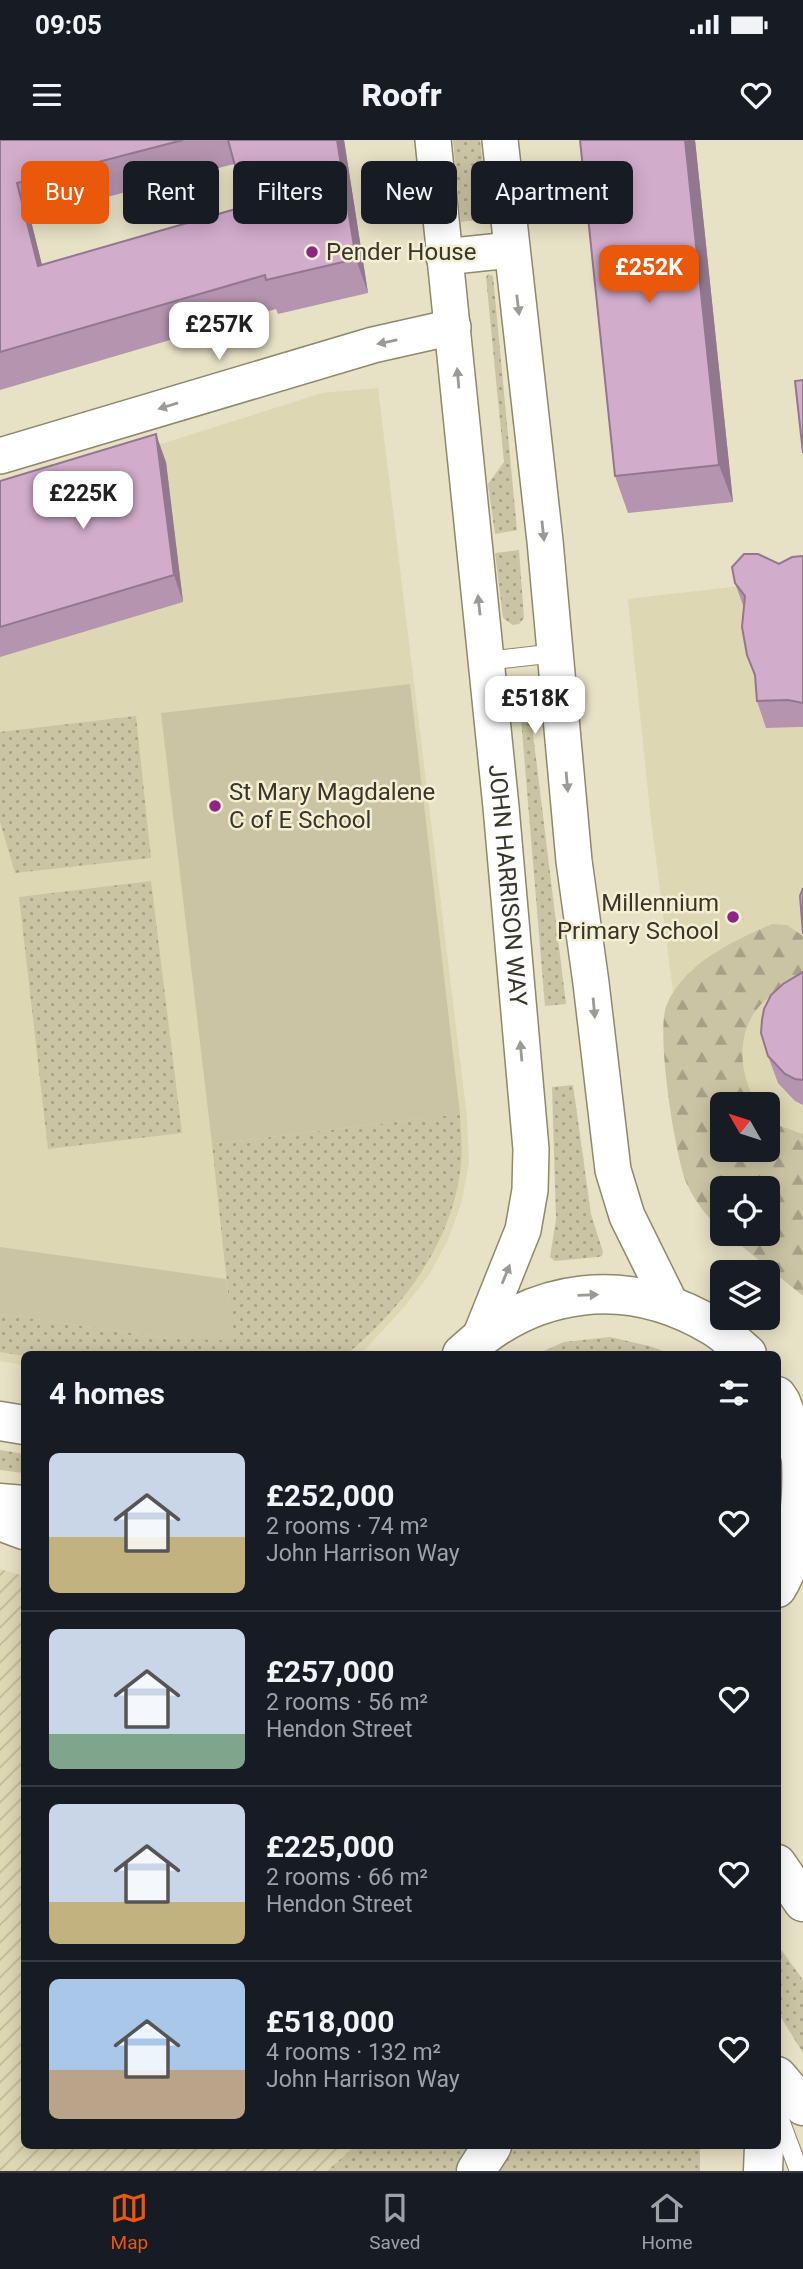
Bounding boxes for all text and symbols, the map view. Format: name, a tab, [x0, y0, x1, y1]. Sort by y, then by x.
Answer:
text: 09:05	[35, 10, 102, 40]
icon: menu	[28, 76, 66, 114]
text: Roofr	[361, 76, 442, 114]
icon: heart	[737, 76, 775, 114]
chip: Buy	[21, 161, 109, 224]
chip: Rent	[123, 161, 219, 224]
chip: Filters	[233, 161, 347, 224]
chip: New	[361, 161, 457, 224]
chip: Apartment	[471, 161, 633, 224]
place label: Pender House	[326, 238, 476, 266]
marker: Pender House	[304, 244, 320, 260]
pin: £252K	[600, 246, 698, 305]
text: £252K	[615, 254, 683, 281]
one-way arrow	[512, 295, 523, 317]
pin: £257K	[170, 302, 268, 362]
text: £257K	[185, 311, 253, 338]
one-way arrow	[376, 337, 398, 348]
one-way arrow	[452, 367, 463, 389]
one-way arrow	[158, 402, 179, 412]
pin: £225K	[34, 472, 132, 531]
text: £225K	[49, 480, 117, 507]
one-way arrow	[538, 521, 549, 543]
one-way arrow	[474, 593, 485, 615]
pin: £518K	[486, 676, 584, 736]
text: £518K	[501, 685, 569, 712]
street label: JOHN HARRISON WAY	[483, 763, 532, 1008]
one-way arrow	[562, 771, 573, 793]
place label: St Mary Magdalene C of E School	[229, 778, 435, 834]
marker: St Mary Magdalene C of E School	[207, 798, 223, 814]
place label: Millennium Primary School	[557, 889, 719, 945]
marker: Millennium Primary School	[725, 909, 741, 925]
one-way arrow	[589, 997, 600, 1019]
one-way arrow	[515, 1039, 526, 1061]
north arrow	[710, 1092, 780, 1162]
map controls	[710, 1092, 780, 1330]
button: locate	[710, 1176, 780, 1246]
button: layers	[710, 1260, 780, 1330]
one-way arrow	[500, 1263, 511, 1284]
one-way arrow	[577, 1290, 599, 1301]
icon: filters	[715, 1374, 753, 1412]
text: 4 homes	[49, 1376, 165, 1411]
text: £252,000	[266, 1478, 394, 1513]
icon: home	[105, 1481, 189, 1565]
icon: heart	[715, 1504, 753, 1542]
text: 2 rooms · 74 m²	[266, 1513, 428, 1540]
text: John Harrison Way	[266, 1540, 460, 1567]
text: £257,000	[266, 1654, 394, 1689]
icon: home	[105, 1657, 189, 1741]
icon: heart	[715, 1680, 753, 1718]
text: 2 rooms · 56 m²	[266, 1689, 428, 1716]
text: Hendon Street	[266, 1716, 412, 1743]
text: £225,000	[266, 1829, 394, 1864]
icon: home	[105, 1832, 189, 1916]
icon: heart	[715, 1855, 753, 1893]
text: 2 rooms · 66 m²	[266, 1864, 428, 1891]
text: Hendon Street	[266, 1891, 412, 1918]
text: £518,000	[266, 2004, 394, 2039]
icon: home	[105, 2007, 189, 2091]
icon: heart	[715, 2030, 753, 2068]
text: 4 rooms · 132 m²	[266, 2039, 441, 2066]
text: John Harrison Way	[266, 2066, 460, 2093]
tab: Map	[110, 2189, 148, 2254]
tab: Saved	[369, 2189, 421, 2254]
tab: Home	[641, 2189, 693, 2254]

